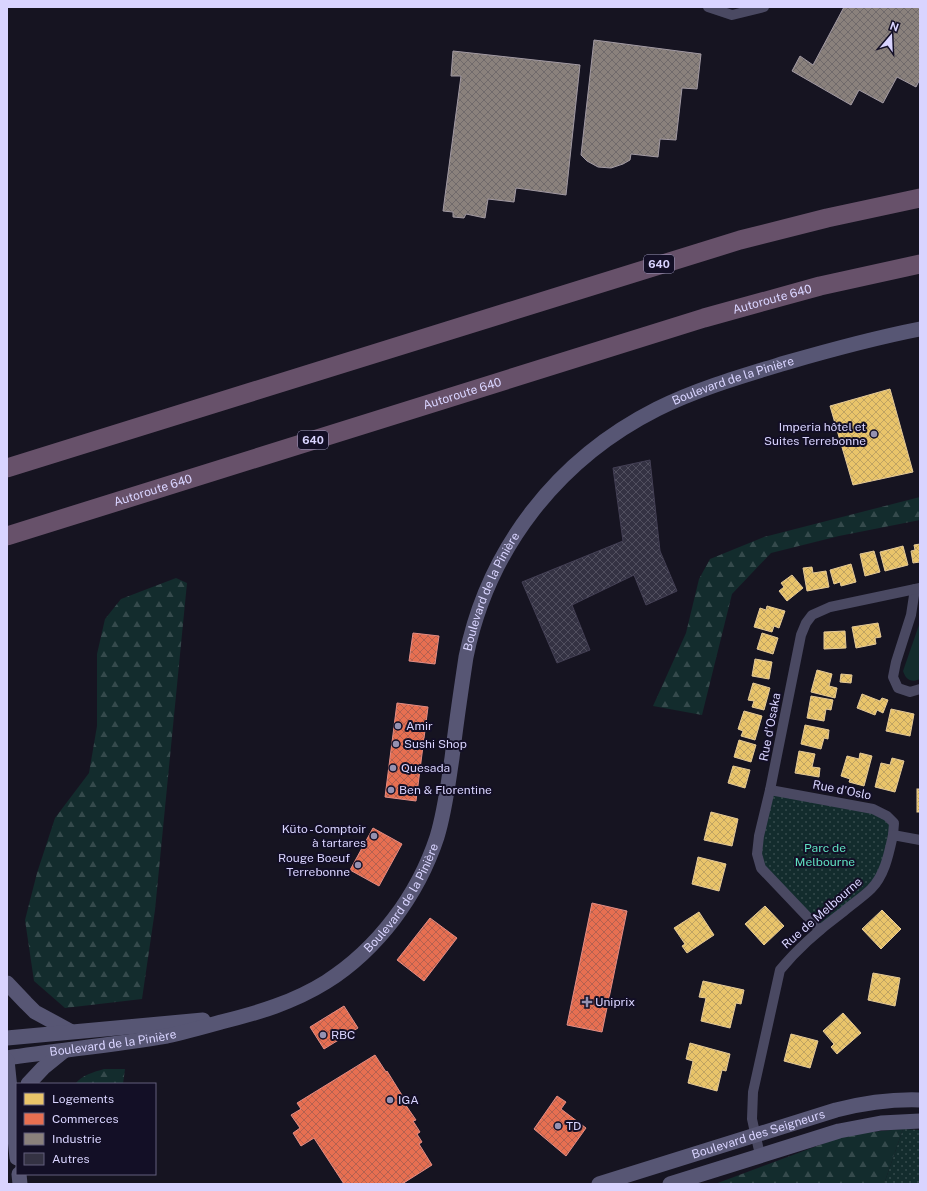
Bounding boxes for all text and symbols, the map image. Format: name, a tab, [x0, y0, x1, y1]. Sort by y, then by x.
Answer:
north arrow	[871, 16, 911, 56]
text: N	[888, 19, 900, 34]
road number: 640	[644, 255, 674, 273]
street label: Autoroute 640	[731, 282, 813, 317]
street label: Boulevard de la Pinière	[670, 354, 796, 408]
street label: Autoroute 640	[421, 375, 503, 412]
place label: Imperia hôtel et Suites Terrebonne	[764, 420, 866, 448]
marker: Imperia hôtel et Suites Terrebonne	[869, 429, 879, 439]
road number: 640	[298, 431, 328, 449]
street label: Autoroute 640	[112, 471, 194, 509]
street label: Boulevard de la Pinière	[460, 530, 523, 652]
street label: Rue d'Osaka	[757, 692, 783, 762]
place label: Amir	[406, 719, 433, 733]
marker: Amir	[393, 721, 403, 731]
place label: Sushi Shop	[404, 737, 467, 751]
marker: Sushi Shop	[391, 739, 401, 749]
place label: Quesada	[401, 761, 450, 775]
marker: Quesada	[388, 763, 398, 773]
street label: Rue d'Oslo	[811, 777, 873, 803]
place label: Ben & Florentine	[399, 783, 492, 797]
marker: Ben & Florentine	[386, 785, 396, 795]
place label: Küto - Comptoir à tartares	[282, 822, 366, 850]
marker: Küto - Comptoir à tartares	[369, 831, 379, 841]
street label: Boulevard de la Pinière	[361, 841, 441, 955]
park label: Parc de Melbourne	[795, 841, 855, 869]
place label: Rouge Boeuf Terrebonne	[278, 851, 350, 879]
marker: Rouge Boeuf Terrebonne	[353, 860, 363, 870]
street label: Rue de Melbourne	[779, 874, 865, 952]
place label: Uniprix	[595, 995, 635, 1009]
marker: Uniprix	[582, 997, 592, 1007]
street label: Boulevard de la Pinière	[49, 1027, 178, 1059]
place label: RBC	[331, 1028, 355, 1042]
marker: RBC	[318, 1030, 328, 1040]
legend	[16, 1083, 156, 1175]
text: Logements	[52, 1092, 114, 1106]
place label: IGA	[398, 1093, 419, 1107]
marker: IGA	[385, 1095, 395, 1105]
street label: Boulevard des Seigneurs	[690, 1107, 827, 1162]
text: Commerces	[52, 1112, 119, 1126]
place label: TD	[566, 1119, 581, 1133]
marker: TD	[553, 1121, 563, 1131]
text: Industrie	[52, 1132, 102, 1146]
text: Autres	[52, 1152, 89, 1166]

